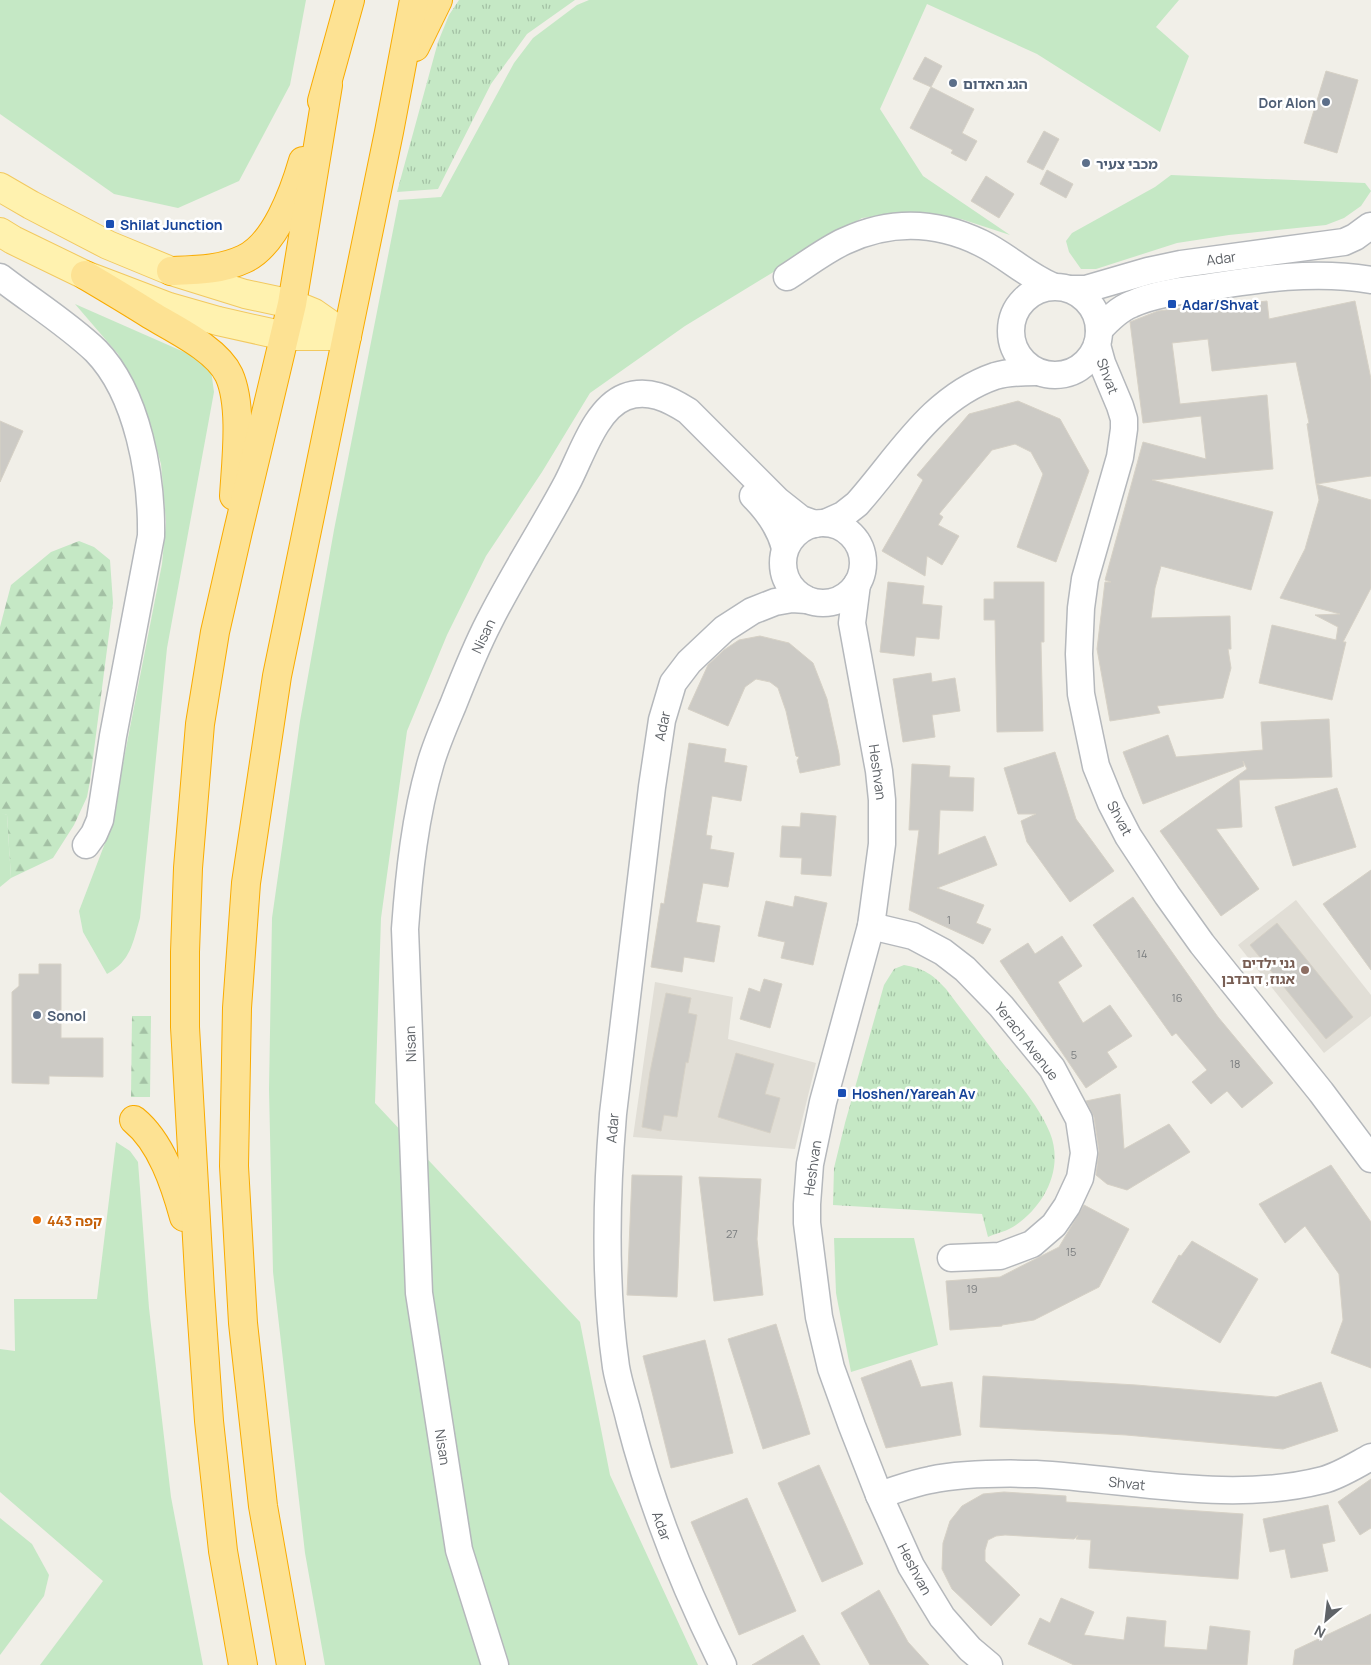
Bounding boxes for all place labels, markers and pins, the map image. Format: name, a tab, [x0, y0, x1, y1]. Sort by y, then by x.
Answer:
place label: הגג האדום	[963, 74, 1028, 93]
marker: הגג האדום	[947, 77, 959, 89]
place label: Dor Alon	[1258, 93, 1316, 112]
marker: Dor Alon	[1320, 96, 1332, 108]
place label: מכבי צעיר	[1096, 154, 1158, 173]
marker: מכבי צעיר	[1080, 157, 1092, 169]
place label: Shilat Junction	[120, 215, 223, 234]
marker: Shilat Junction	[104, 218, 116, 230]
place label: Adar/Shvat	[1182, 295, 1259, 314]
marker: Adar/Shvat	[1166, 298, 1178, 310]
place label: גני ילדים אגוז, דובדבן	[1221, 953, 1296, 988]
marker: גני ילדים אגוז, דובדבן	[1299, 964, 1311, 976]
place label: Sonol	[47, 1006, 86, 1025]
marker: Sonol	[31, 1009, 43, 1021]
place label: Hoshen/Yareah Av	[852, 1084, 976, 1103]
marker: Hoshen/Yareah Av	[836, 1087, 848, 1099]
place label: קפה 443	[47, 1211, 102, 1230]
marker: קפה 443	[31, 1214, 43, 1226]

